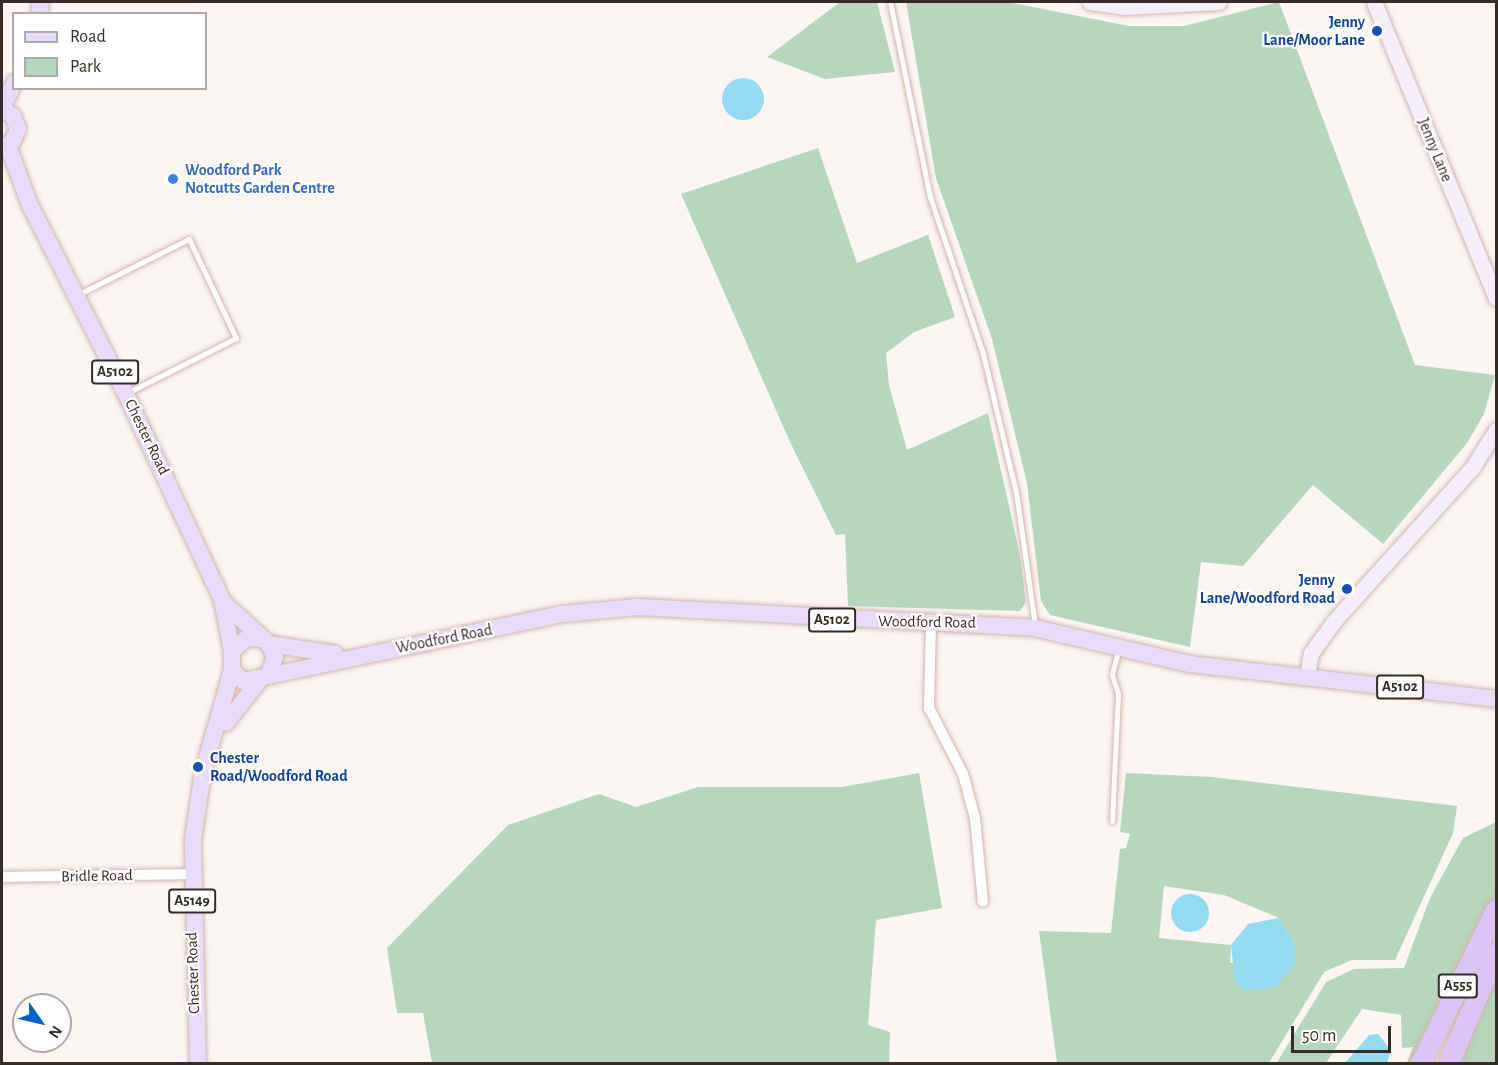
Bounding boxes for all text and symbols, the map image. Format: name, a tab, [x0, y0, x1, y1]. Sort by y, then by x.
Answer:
legend	[12, 12, 207, 90]
place label: Jenny Lane/Moor Lane	[1263, 12, 1365, 50]
marker: Jenny Lane/Moor Lane	[1370, 24, 1384, 38]
text: Road	[70, 28, 106, 46]
text: Park	[70, 58, 101, 76]
street label: Jenny Lane	[1414, 115, 1456, 185]
place label: Woodford Park Notcutts Garden Centre	[185, 160, 335, 198]
marker: Woodford Park Notcutts Garden Centre	[166, 172, 180, 186]
road number: A5102	[91, 360, 139, 384]
street label: Chester Road	[120, 396, 174, 478]
place label: Jenny Lane/Woodford Road	[1200, 570, 1335, 608]
marker: Jenny Lane/Woodford Road	[1340, 582, 1354, 596]
road number: A5102	[808, 608, 856, 632]
street label: Woodford Road	[878, 612, 976, 632]
street label: Woodford Road	[394, 620, 494, 658]
road number: A5102	[1376, 675, 1424, 699]
place label: Chester Road/Woodford Road	[210, 748, 348, 786]
marker: Chester Road/Woodford Road	[191, 760, 205, 774]
street label: Bridle Road	[61, 866, 133, 886]
road number: A5149	[168, 889, 216, 913]
street label: Chester Road	[182, 932, 204, 1014]
road number: A555	[1437, 974, 1479, 998]
north arrow	[12, 993, 72, 1053]
scale bar	[1294, 1014, 1394, 1052]
text: N	[46, 1023, 65, 1041]
text: 50 m	[1302, 1027, 1336, 1045]

